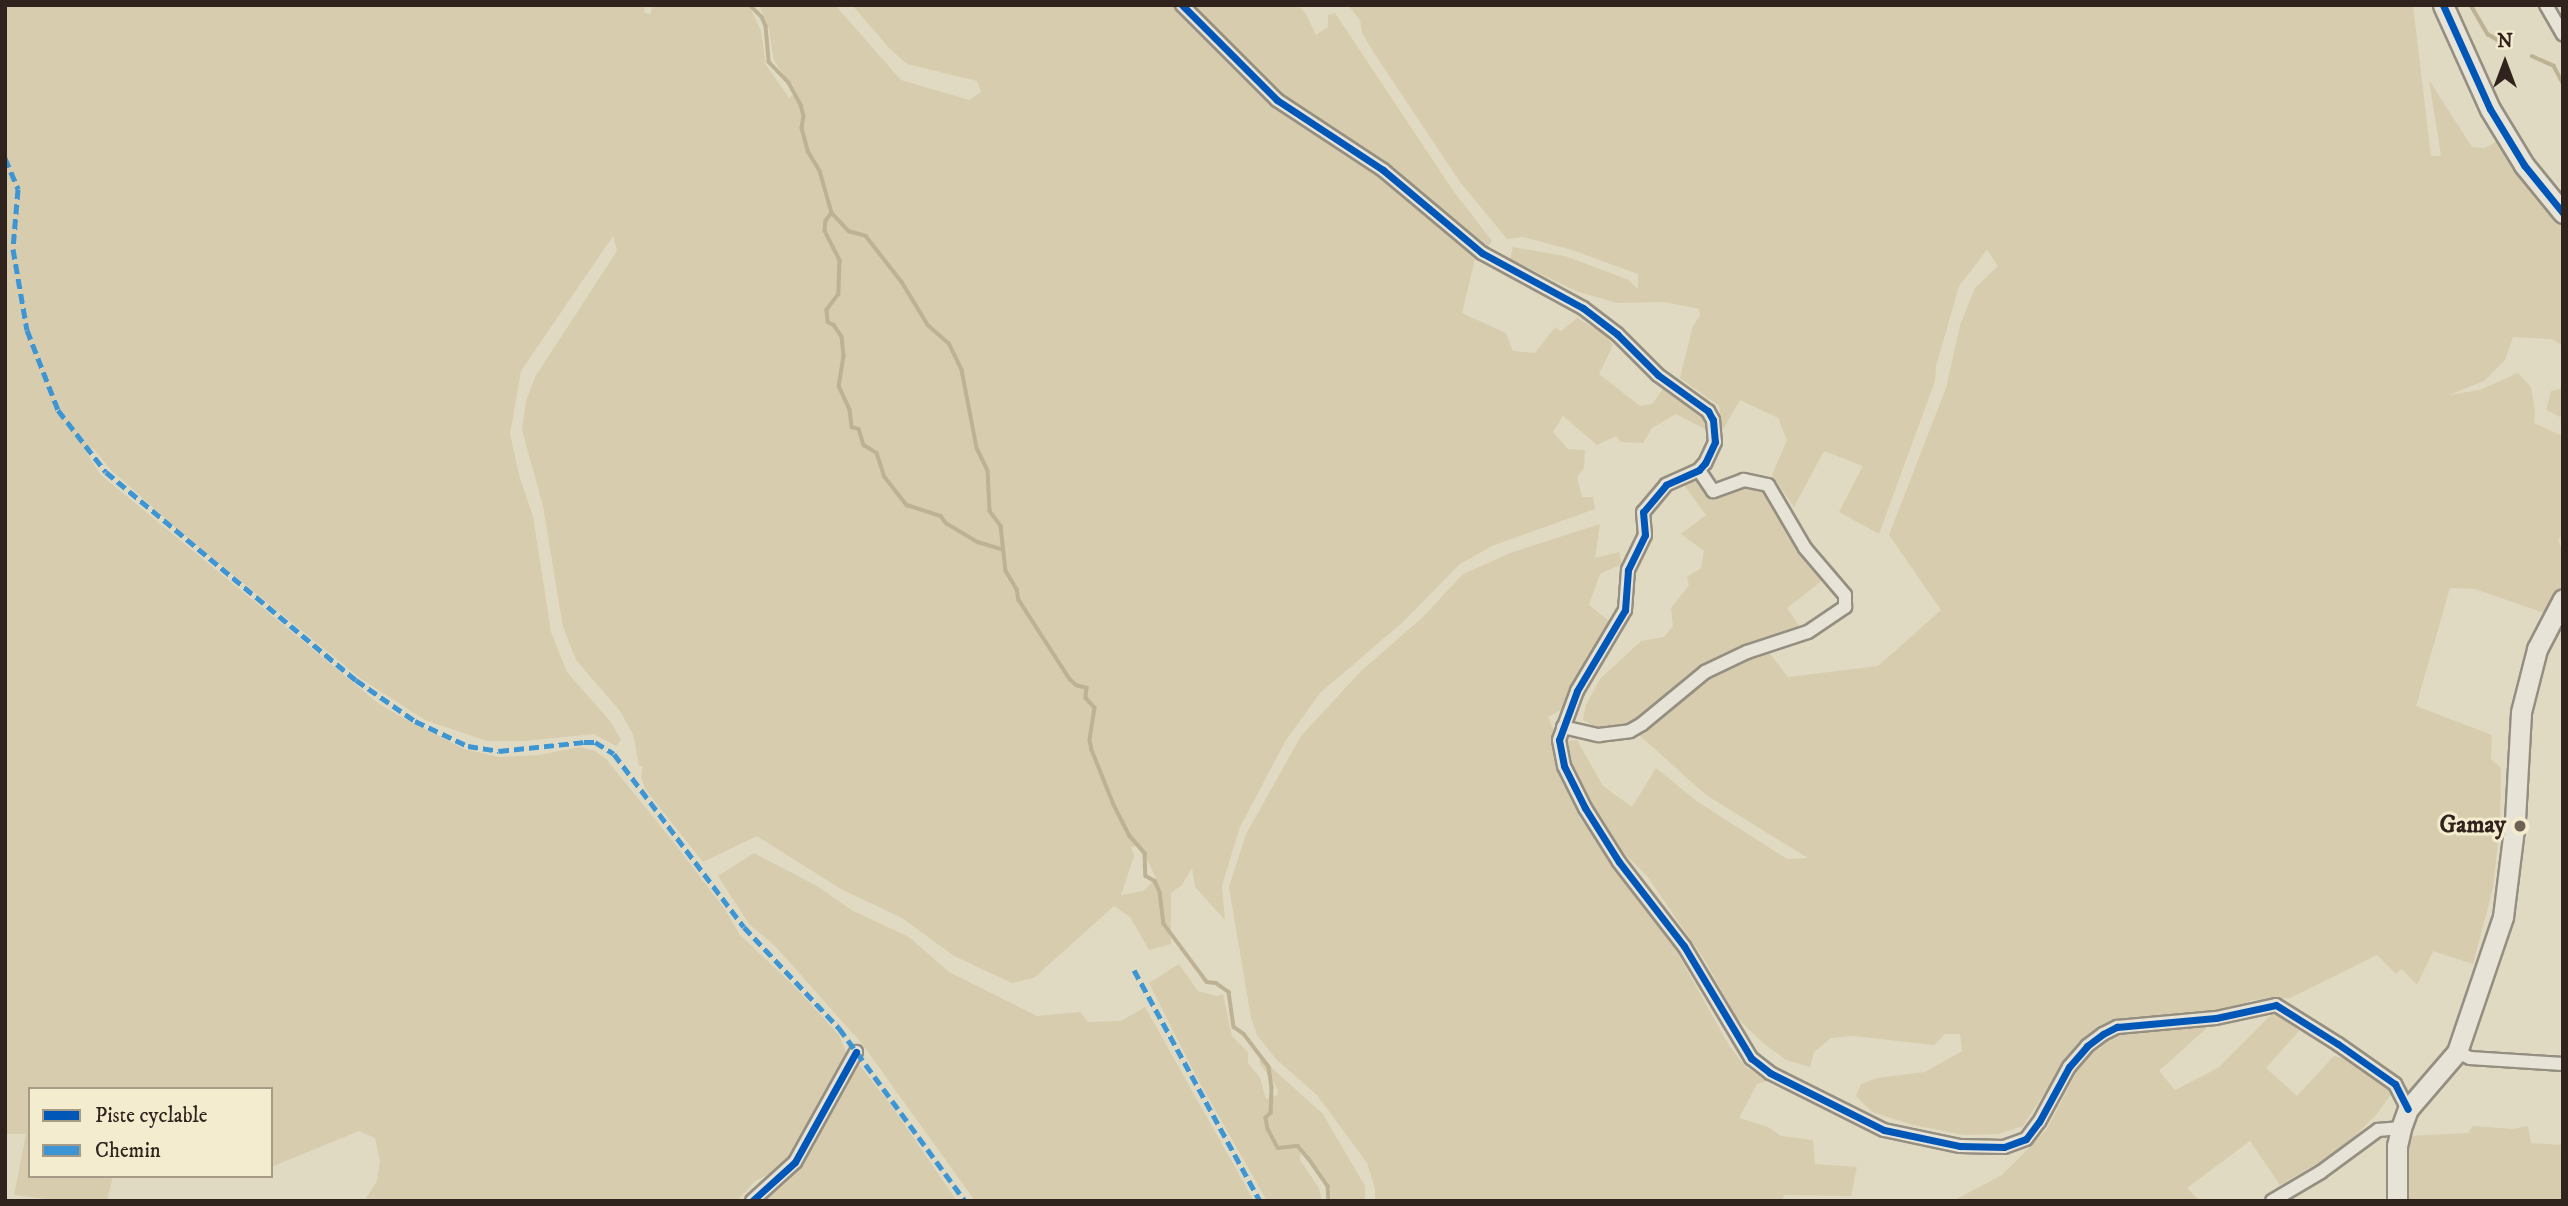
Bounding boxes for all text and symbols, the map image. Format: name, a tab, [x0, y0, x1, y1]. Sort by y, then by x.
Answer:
north arrow	[2470, 28, 2540, 98]
text: N	[2497, 30, 2513, 53]
place label: Gamay	[2440, 812, 2506, 840]
marker: Gamay	[2512, 818, 2528, 834]
legend	[28, 1087, 273, 1178]
text: Piste cyclable	[95, 1103, 207, 1129]
text: Chemin	[95, 1138, 161, 1164]

